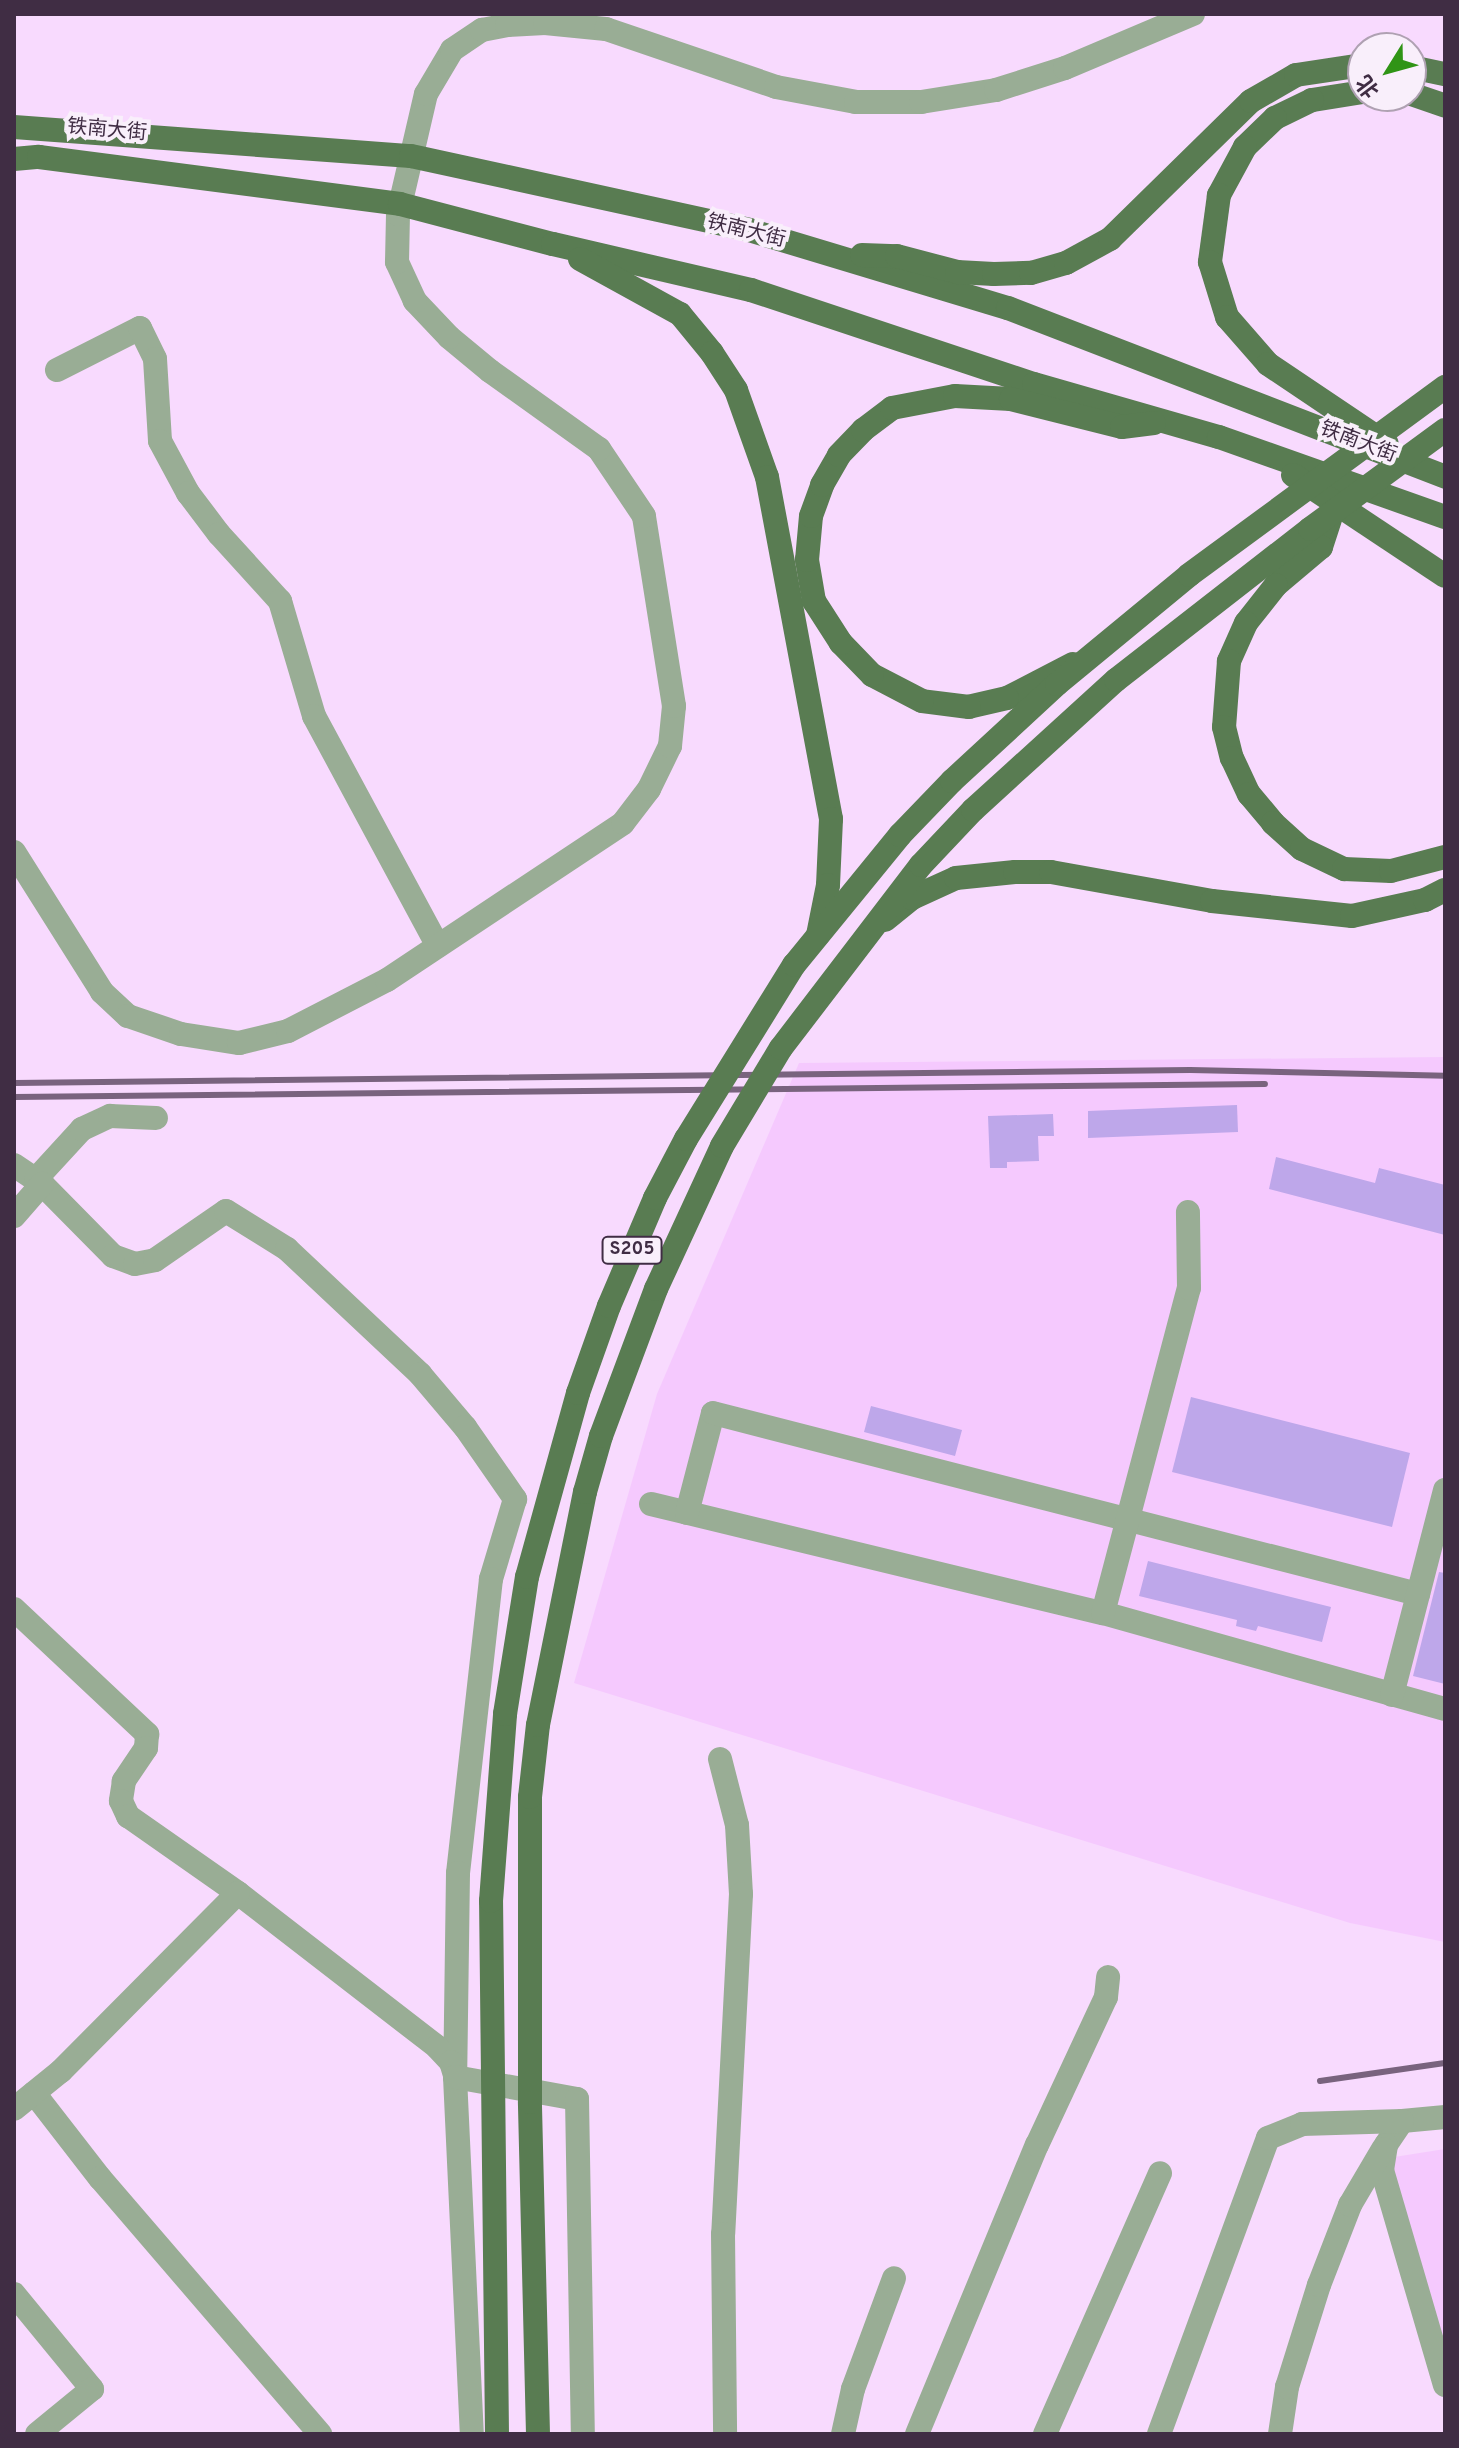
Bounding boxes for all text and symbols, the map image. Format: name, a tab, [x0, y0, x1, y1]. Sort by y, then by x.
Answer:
north arrow	[1347, 32, 1427, 112]
text: 北	[1352, 69, 1386, 102]
street label: 铁南大街	[66, 116, 148, 146]
street label: 铁南大街	[704, 211, 788, 253]
street label: 铁南大街	[1316, 417, 1400, 469]
road number: S205	[600, 1236, 664, 1264]

